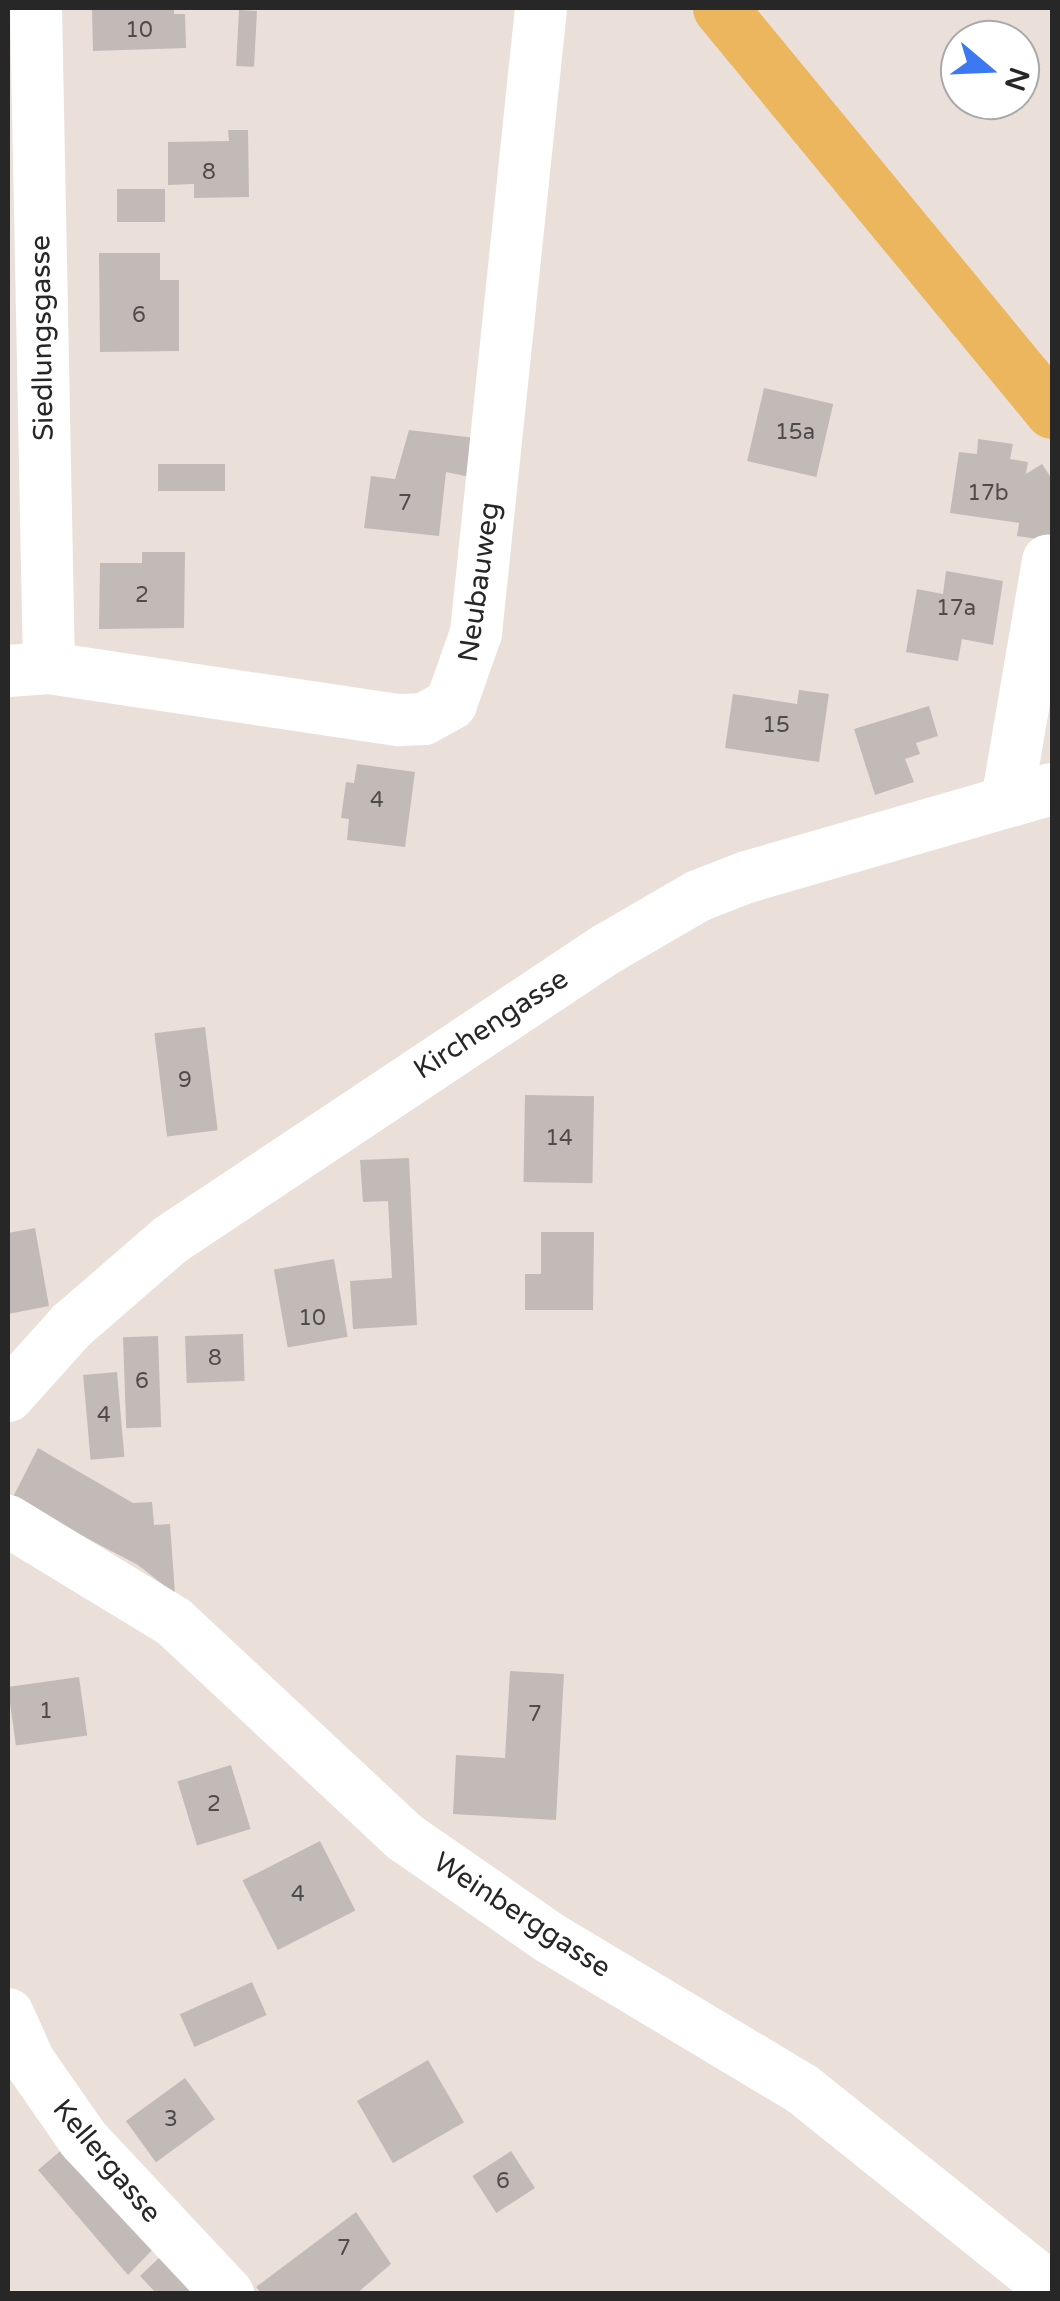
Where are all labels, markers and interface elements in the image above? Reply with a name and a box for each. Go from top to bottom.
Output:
house number: 10 [125,18,153,44]
north arrow [940,20,1040,120]
text: N [997,63,1036,95]
house number: 8 [202,160,216,186]
street label: Siedlungsgasse [23,235,61,441]
house number: 6 [132,303,146,329]
house number: 15a [775,420,815,446]
house number: 17b [967,481,1009,507]
house number: 7 [398,491,412,517]
street label: Neubauweg [451,500,507,664]
house number: 2 [135,583,149,609]
house number: 17a [936,596,976,622]
house number: 15 [762,713,790,739]
house number: 4 [370,788,384,814]
street label: Kirchengasse [408,962,574,1086]
house number: 9 [178,1068,192,1094]
house number: 14 [545,1126,573,1152]
house number: 10 [298,1306,326,1332]
house number: 8 [208,1346,222,1372]
house number: 6 [135,1369,149,1395]
house number: 4 [97,1403,111,1429]
house number: 1 [39,1699,53,1725]
house number: 7 [528,1702,542,1728]
house number: 2 [207,1792,221,1818]
street label: Weinberggasse [427,1845,617,1985]
house number: 4 [291,1882,305,1908]
street label: Kellergasse [46,2092,168,2230]
house number: 3 [164,2107,178,2133]
house number: 6 [496,2169,510,2195]
house number: 7 [337,2236,351,2262]

